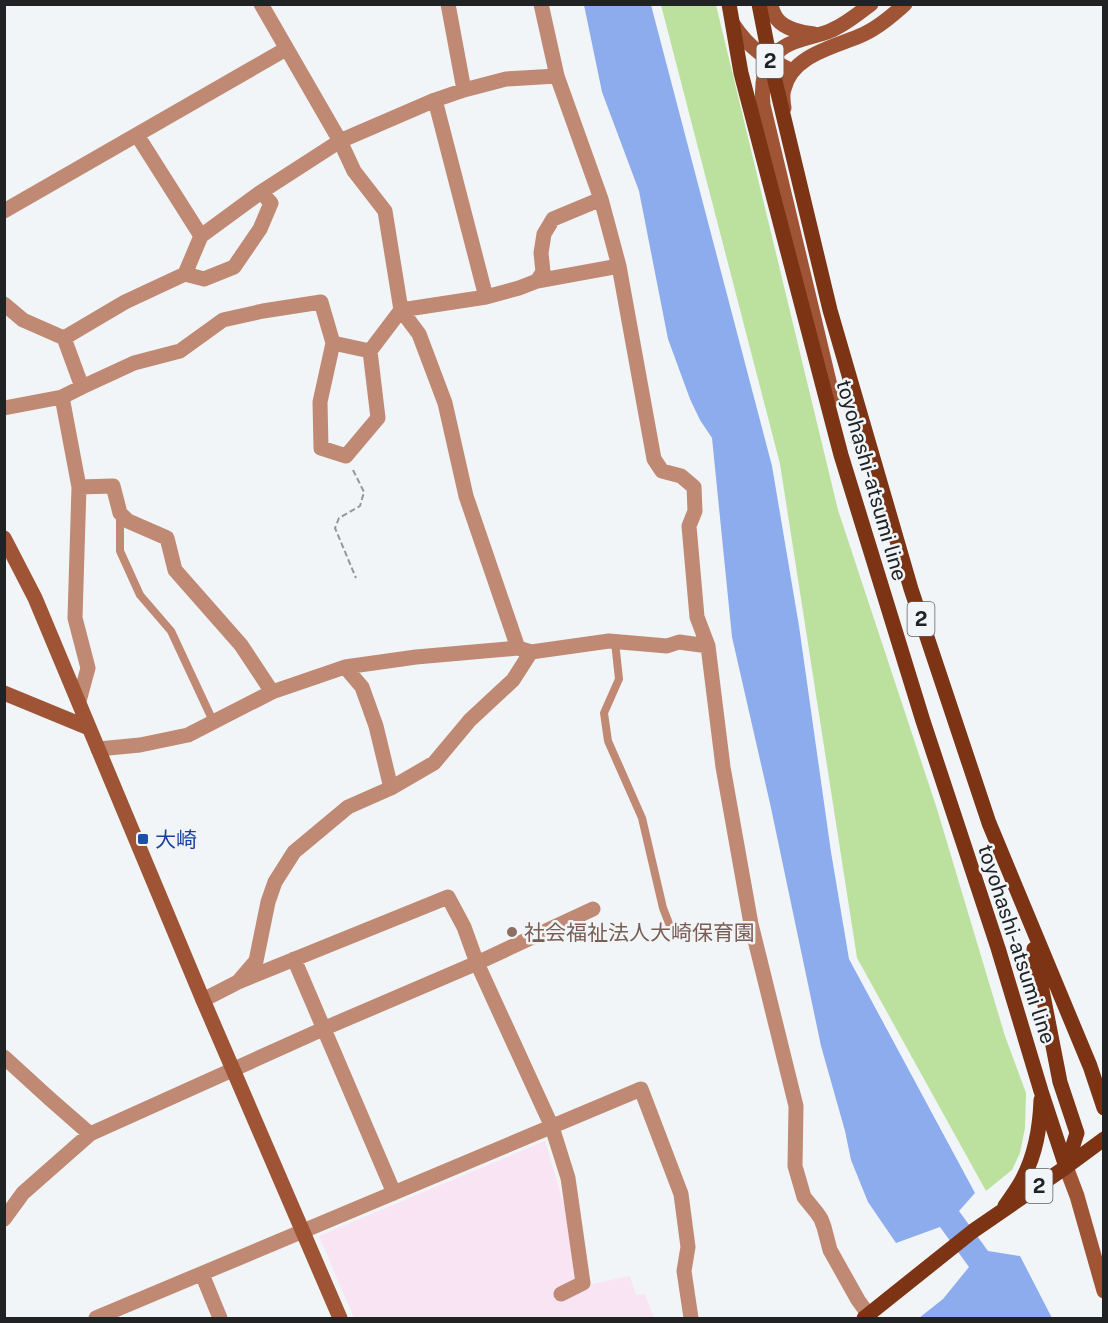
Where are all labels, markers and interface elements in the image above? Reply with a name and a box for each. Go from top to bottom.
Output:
road number: 2 [756,44,784,78]
street label: toyohashi-atsumi line [831,376,913,584]
road number: 2 [908,602,934,636]
place label: 大崎 [155,827,197,852]
marker: 大崎 [136,832,150,846]
street label: toyohashi-atsumi line [973,841,1061,1047]
place label: 社会福祉法人大崎保育園 [524,920,755,945]
marker: 社会福祉法人大崎保育園 [505,925,519,939]
road number: 2 [1026,1169,1052,1203]

